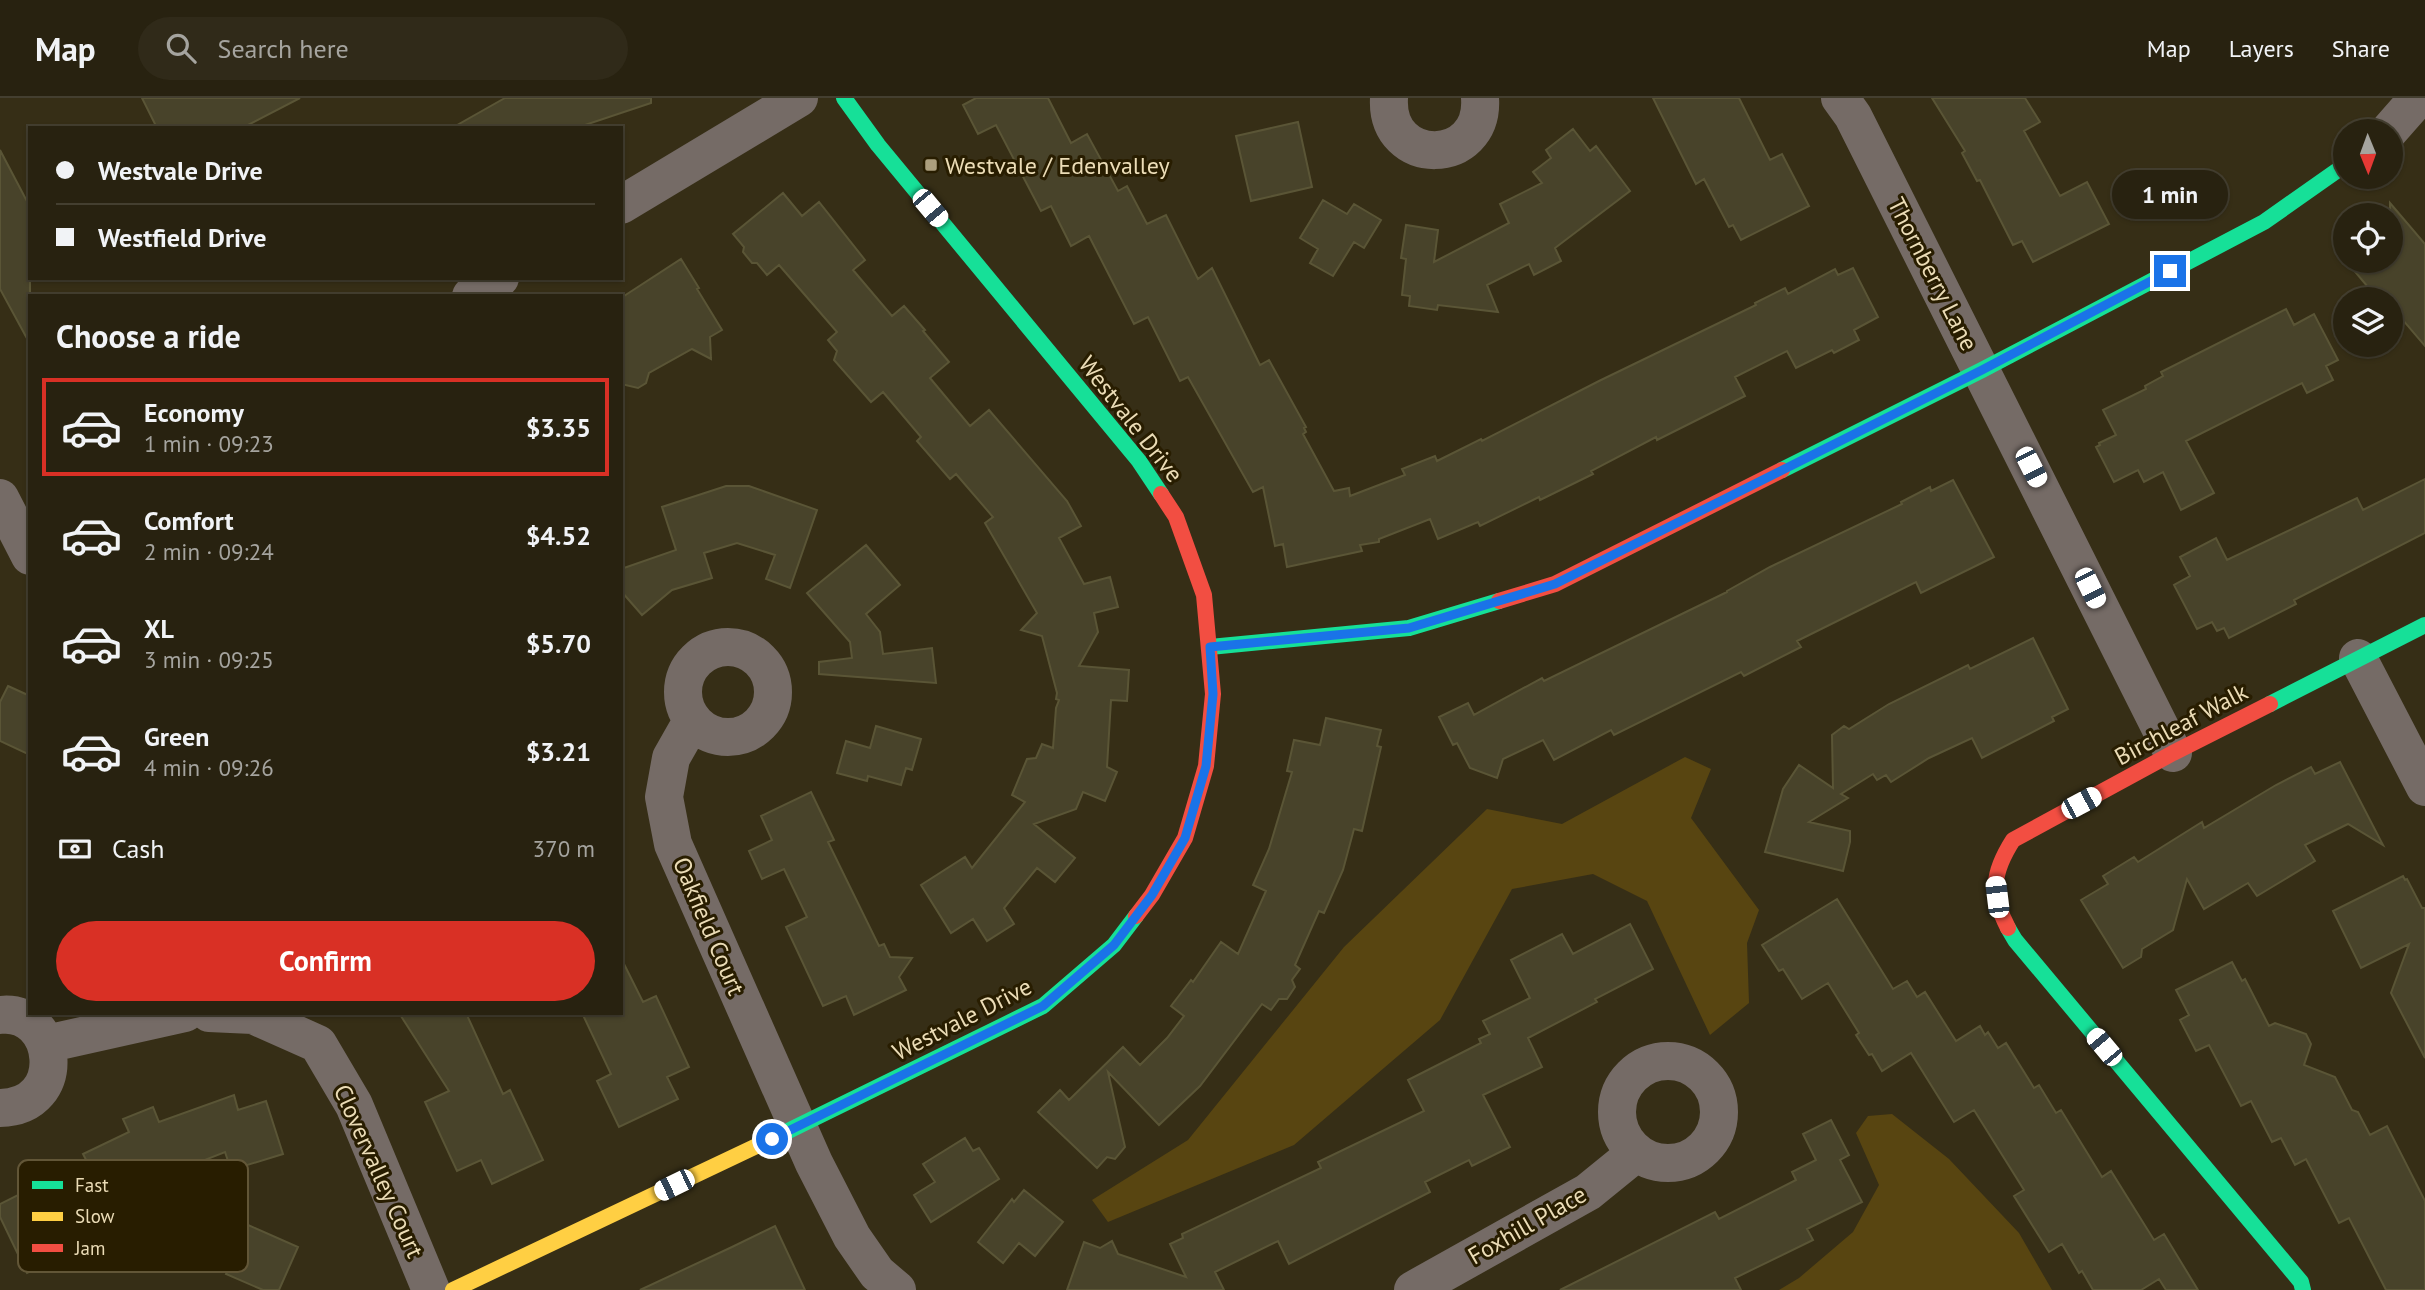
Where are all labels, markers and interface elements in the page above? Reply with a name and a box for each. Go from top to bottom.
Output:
search box [138,17,628,80]
text: Map [35,27,96,70]
icon: search [162,29,200,67]
text: Search here [218,32,349,65]
text: Map [2147,33,2191,64]
text: Layers [2229,33,2294,64]
text: Share [2332,33,2390,64]
north arrow [2333,119,2403,189]
map controls [2333,119,2403,357]
place label: Westvale / Edenvalley [945,150,1170,181]
text: Westvale Drive [98,154,263,187]
marker: Westvale / Edenvalley [923,157,939,173]
callout: 1 min [2112,170,2228,218]
text: 1 min [2142,180,2198,209]
car [909,185,952,231]
street label: Thornberry Lane [1881,192,1985,356]
button: locate [2333,203,2403,273]
text: Westfield Drive [98,221,266,254]
route end [2154,255,2186,287]
button: layers [2333,287,2403,357]
text: Choose a ride [56,315,241,357]
street label: Westvale Drive [1072,350,1190,488]
icon: car [60,396,123,459]
text: Economy [144,396,244,429]
text: $3.35 [526,411,591,444]
text: 1 min · 09:23 [144,429,274,458]
car [2013,444,2050,490]
icon: car [60,504,123,567]
text: Comfort [144,504,234,537]
text: $4.52 [526,519,591,552]
text: 2 min · 09:24 [144,537,274,566]
car [2072,565,2109,611]
icon: car [60,612,123,675]
text: XL [144,612,174,645]
text: $5.70 [526,627,591,660]
text: 3 min · 09:25 [144,645,274,674]
street label: Birchleaf Walk [2109,676,2253,772]
icon: car [60,720,123,783]
text: Green [144,720,209,753]
text: $3.21 [526,735,591,768]
text: 4 min · 09:26 [144,753,274,782]
car [2058,784,2105,822]
icon: cash [56,830,94,868]
text: Cash [112,832,164,865]
text: 370 m [533,834,595,863]
street label: Oakfield Court [666,852,752,1000]
car [1985,875,2010,919]
button: Confirm [56,921,595,1001]
street label: Westvale Drive [887,971,1037,1067]
car [2083,1024,2126,1070]
street label: Clovervalley Court [327,1080,431,1262]
route start [756,1123,788,1155]
legend [18,1160,248,1272]
car [651,1166,698,1204]
text: Fast [75,1173,109,1197]
street label: Foxhill Place [1462,1179,1592,1271]
text: Slow [75,1204,115,1228]
text: Jam [74,1236,105,1260]

